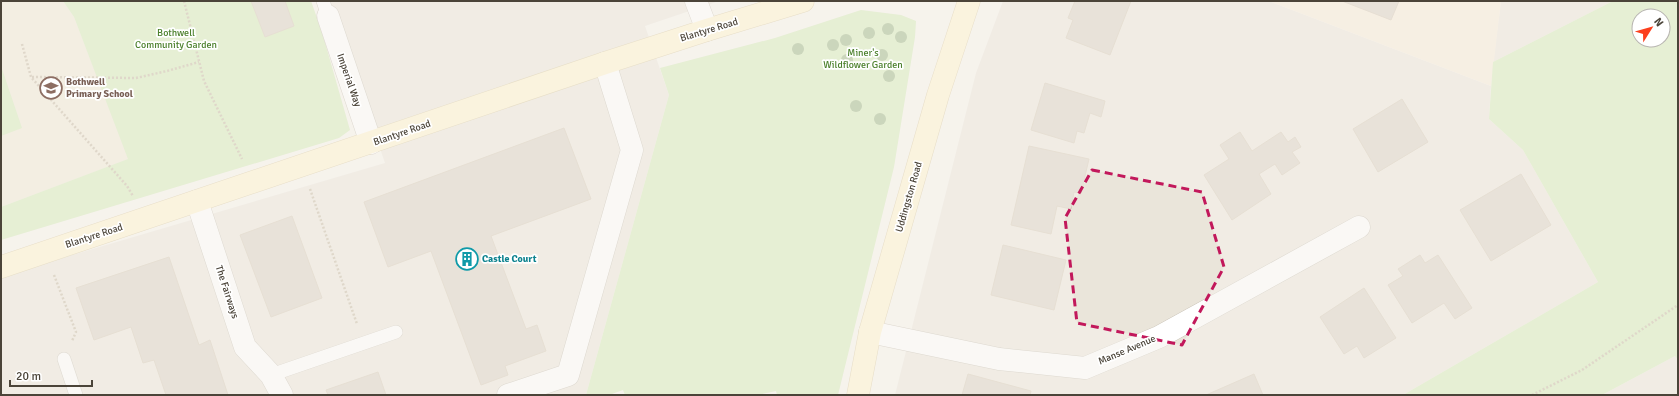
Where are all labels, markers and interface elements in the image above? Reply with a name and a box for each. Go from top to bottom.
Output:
north arrow [1631,8,1671,48]
text: N [1651,15,1666,29]
street label: Blantyre Road [679,16,739,44]
park label: Bothwell Community Garden [135,27,217,51]
park label: Miner's Wildflower Garden [823,47,903,71]
street label: Imperial Way [334,52,364,109]
school or university icon: Bothwell Primary School [38,75,64,101]
place label: Bothwell Primary School [66,76,133,100]
street label: Blantyre Road [372,118,432,148]
street label: Uddingston Road [893,160,925,234]
street label: Blantyre Road [64,221,124,251]
building icon: Castle Court [454,246,480,272]
place label: Castle Court [482,253,537,265]
street label: The Fairways [213,264,241,321]
street label: Manse Avenue [1096,332,1158,368]
scale bar [10,362,92,388]
text: 20 m [16,369,41,384]

